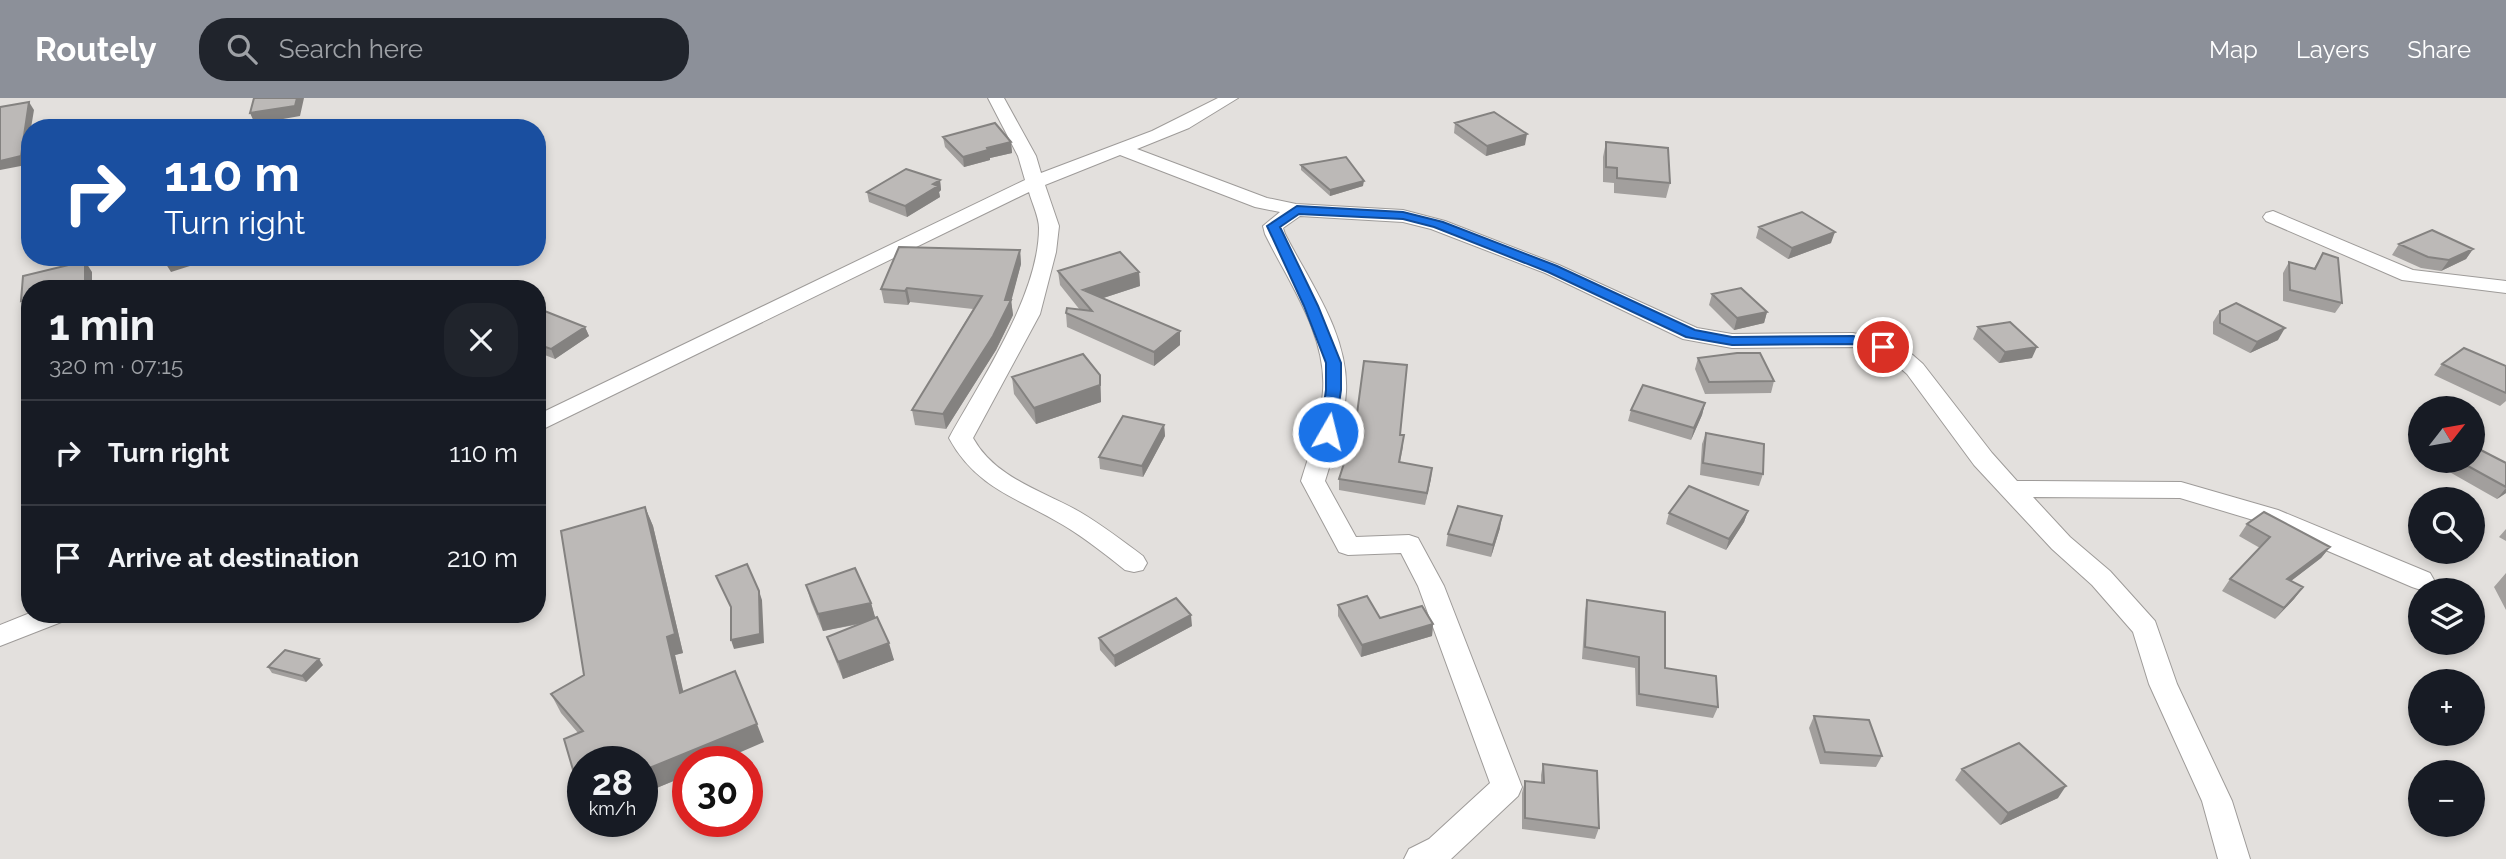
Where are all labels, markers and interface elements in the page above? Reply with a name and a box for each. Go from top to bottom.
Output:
search box [199,18,689,81]
text: Routely [35,30,157,69]
icon: search [223,30,261,68]
text: Search here [279,34,423,64]
text: Map [2209,35,2258,64]
text: Layers [2296,35,2369,64]
text: Share [2407,35,2471,64]
text: 110 m [164,145,300,202]
icon: right [49,147,140,238]
text: Turn right [164,204,305,241]
text: 1 min [49,301,155,350]
button: close [444,303,518,377]
pin [1853,317,1913,377]
icon: arrive [1864,328,1902,366]
text: 320 m · 07:15 [49,352,183,379]
position arrow [1291,395,1365,469]
north arrow [2408,396,2485,472]
map controls [2408,396,2485,837]
icon: right [49,434,87,472]
text: Turn right [108,438,229,468]
text: 110 m [449,438,518,468]
button: search [2408,487,2485,564]
icon: arrive [49,539,87,577]
text: Arrive at destination [108,543,359,573]
text: 210 m [447,543,518,573]
button: layers [2408,578,2485,655]
button: + [2408,669,2485,746]
speed limit sign: 30 [672,746,763,837]
button: − [2408,760,2485,837]
text: 28 [592,762,633,803]
text: km/h [589,798,636,819]

